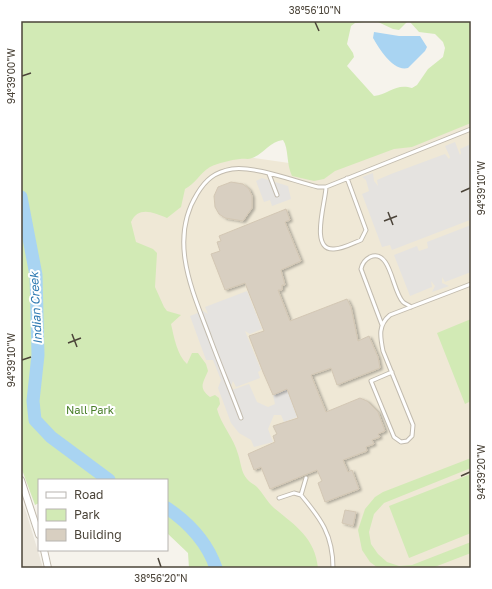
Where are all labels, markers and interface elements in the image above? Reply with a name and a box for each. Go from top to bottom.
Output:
text: 38°56'10"N [289,4,341,16]
text: 94°39'00"W [5,48,17,104]
text: 94°39'10"W [475,160,487,215]
water label: Indian Creek [26,270,45,345]
text: 94°39'10"W [5,332,17,387]
park label: Nall Park [66,403,114,416]
text: 94°39'20"W [475,444,487,500]
legend [38,479,168,551]
text: Road [74,487,103,502]
text: Park [74,507,100,522]
text: Building [74,527,122,542]
text: 38°56'20"N [134,572,188,584]

